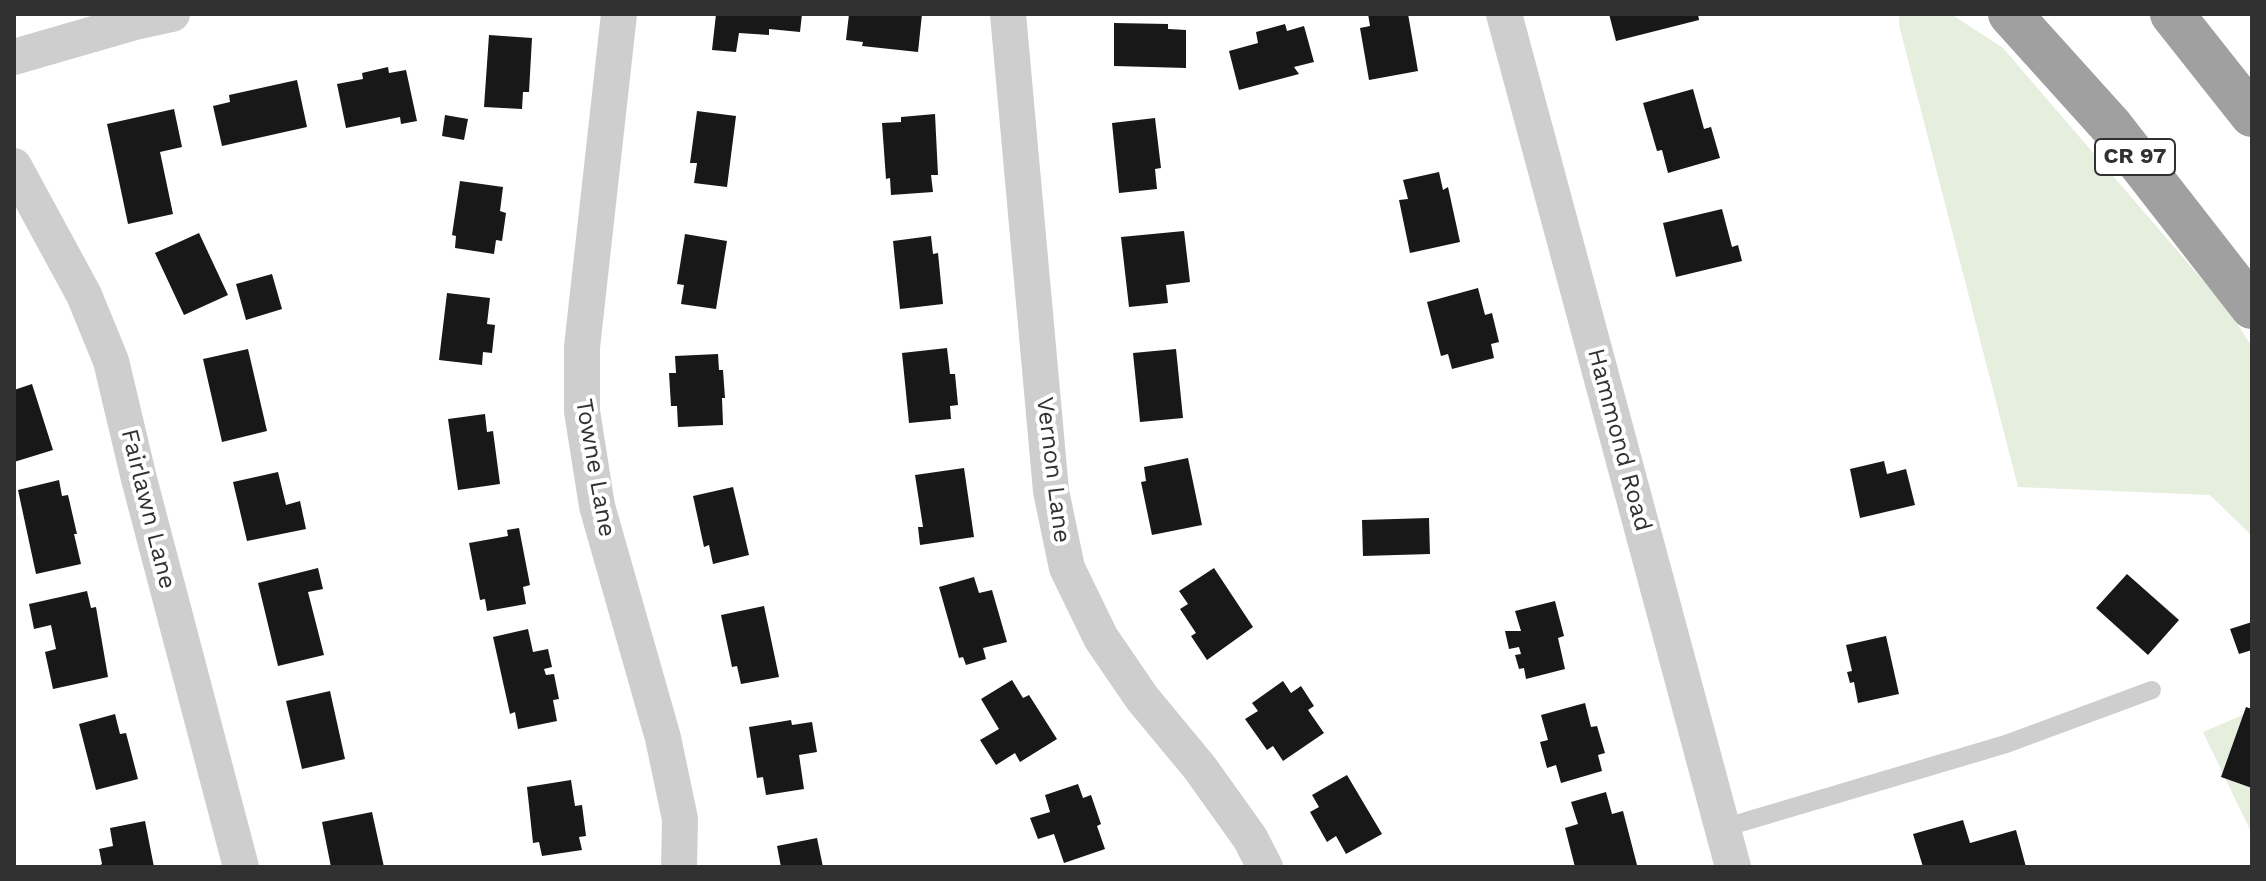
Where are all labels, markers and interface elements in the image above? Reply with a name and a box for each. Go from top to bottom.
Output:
road number: CR 97 [2095,139,2175,175]
street label: Hammond Road [1581,346,1657,534]
street label: Vernon Lane [1030,395,1076,545]
street label: Towne Lane [569,397,621,539]
street label: Fairlawn Lane [114,426,182,592]

